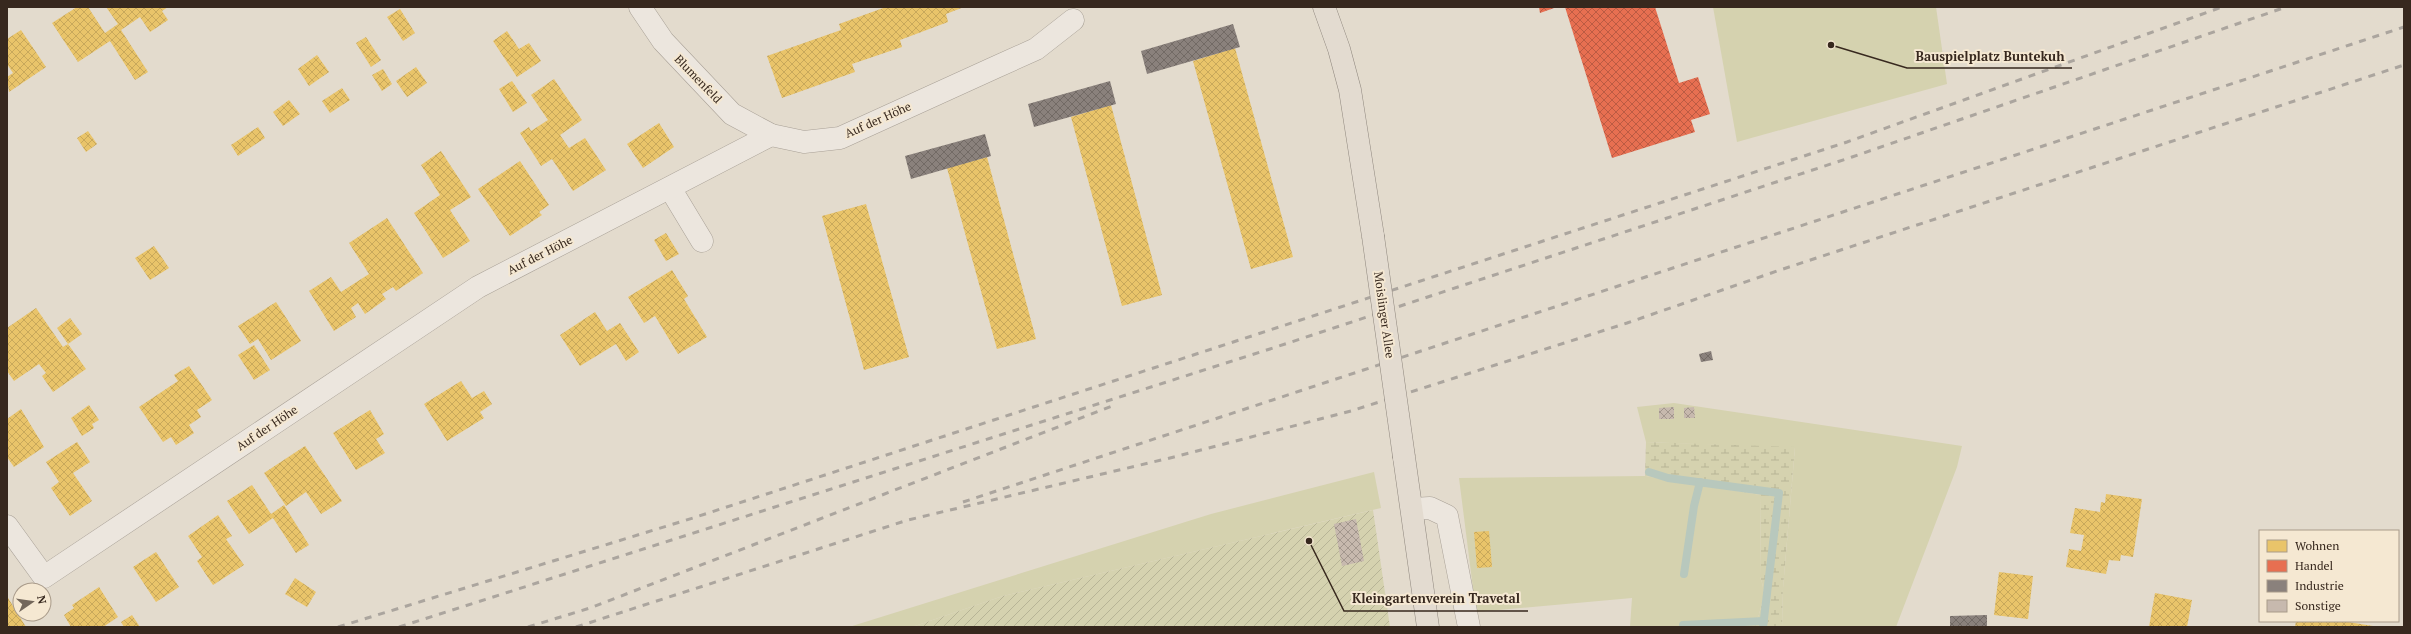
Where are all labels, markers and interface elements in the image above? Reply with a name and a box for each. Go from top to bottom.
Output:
callout: Bauspielplatz Buntekuh [1907,43,2072,68]
text: Bauspielplatz Buntekuh [1915,47,2065,65]
street label: Blumenfeld [672,51,725,106]
street label: Auf der Höhe [842,98,913,141]
street label: Auf der Höhe [505,232,575,277]
street label: Moislinger Allee [1371,271,1398,359]
street label: Auf der Höhe [233,402,300,454]
legend [2259,530,2399,622]
text: Wohnen [2295,538,2339,553]
text: Handel [2295,558,2334,573]
text: Industrie [2295,578,2344,593]
north arrow [12,582,52,622]
callout: Kleingartenverein Travetal [1344,586,1528,611]
text: Kleingartenverein Travetal [1352,589,1520,607]
text: N [34,594,50,606]
text: Sonstige [2295,598,2341,613]

